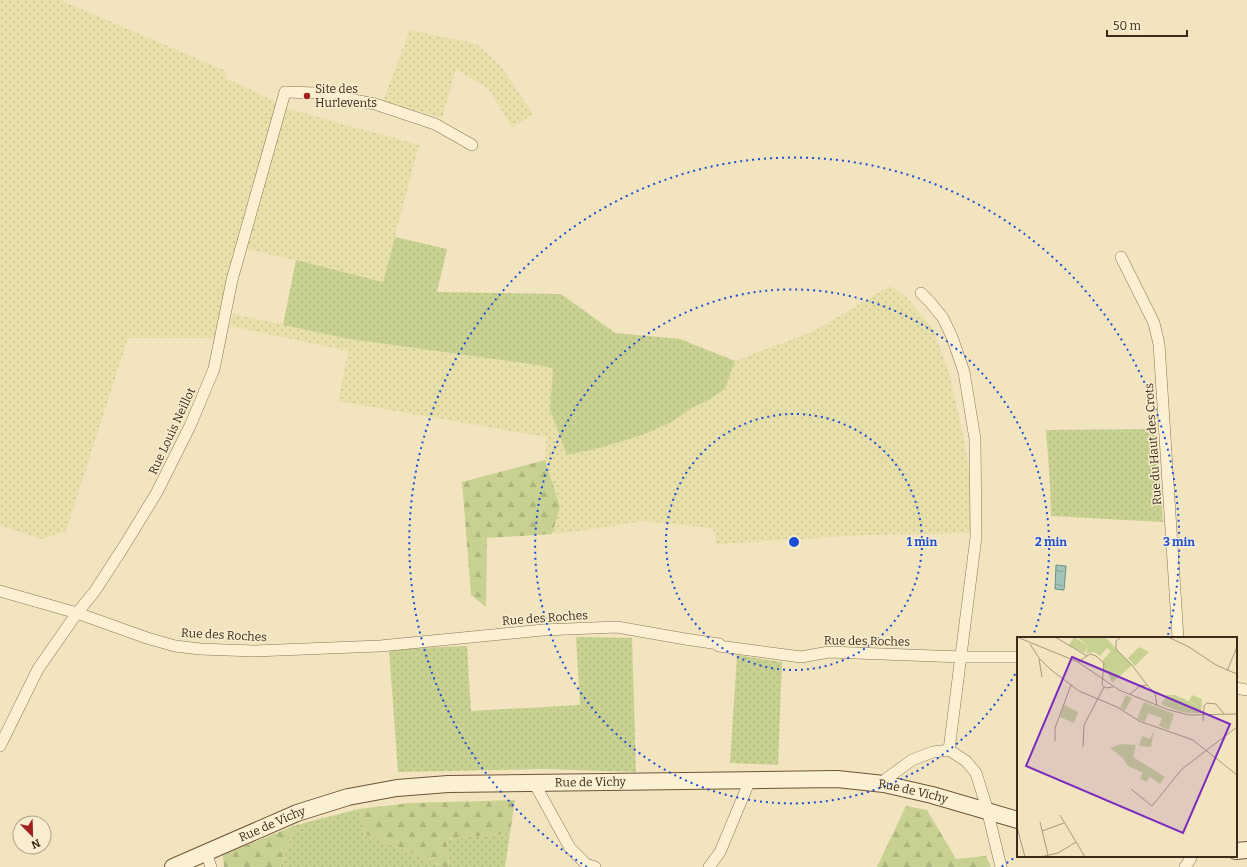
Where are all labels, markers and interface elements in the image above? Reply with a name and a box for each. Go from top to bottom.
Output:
scale bar [1107,12,1187,38]
text: 50 m [1113,19,1142,33]
place label: Site des Hurlevents [315,82,377,110]
marker: Site des Hurlevents [302,91,312,101]
street label: Rue du Haut des Crots [1142,382,1164,505]
street label: Rue Louis Neillot [146,385,199,477]
centre of rings [787,535,801,549]
text: 1 min [907,535,937,549]
text: 2 min [1035,535,1067,549]
text: 3 min [1163,535,1195,549]
street label: Rue des Roches [502,608,589,628]
street label: Rue des Roches [181,626,268,644]
street label: Rue des Roches [824,633,910,649]
inset map [1017,637,1237,857]
street label: Rue de Vichy [555,775,627,790]
street label: Rue de Vichy [878,776,950,806]
street label: Rue de Vichy [237,804,308,844]
north arrow [12,815,52,855]
text: N [29,836,42,852]

